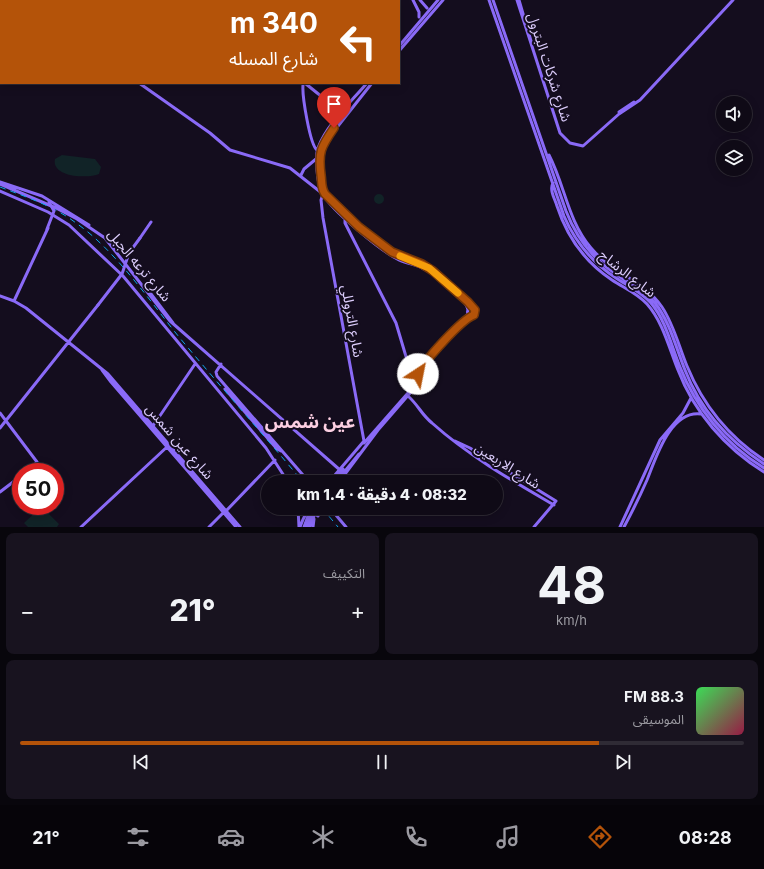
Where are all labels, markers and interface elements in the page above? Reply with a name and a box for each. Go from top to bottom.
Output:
text: 340 m [230,6,318,40]
street label: شارع شركات البترول [522,10,576,124]
icon: left [332,16,384,68]
text: شارع المسله [229,48,318,69]
pin [317,87,351,128]
icon: arrive [323,93,345,115]
map controls [716,96,752,176]
button: sound [716,96,752,132]
button: layers [716,140,752,176]
street label: شارع ترعه الجبل [102,225,175,307]
street label: شارع الرشاح [594,246,660,303]
street label: شارع التروللي [335,283,368,359]
position arrow [397,353,439,395]
street label: شارع عين شمس [140,400,217,484]
district label: عين شمس [265,411,355,432]
street label: شارع الاربعين [471,438,544,494]
speed limit sign: 50 [12,463,64,515]
text: 08:32 · 4 دقيقة · 1.4 km [297,485,467,504]
text: 48 [537,554,606,617]
text: التكييف [323,565,365,581]
text: 21° [169,592,216,628]
text: − [20,598,35,624]
text: + [350,598,365,624]
text: km/h [556,612,587,628]
text: 88.3 FM [624,687,684,706]
text: الموسيقى [633,711,684,727]
icon: previous [130,751,152,773]
icon: pause [371,751,393,773]
icon: next [612,751,634,773]
icon: filters [124,823,152,851]
icon: car [217,823,245,851]
icon: climate [309,823,337,851]
icon: phone [402,823,430,851]
icon: music [494,823,522,851]
icon: directions [586,823,614,851]
text: 21° [32,827,60,848]
text: 08:28 [679,827,732,848]

